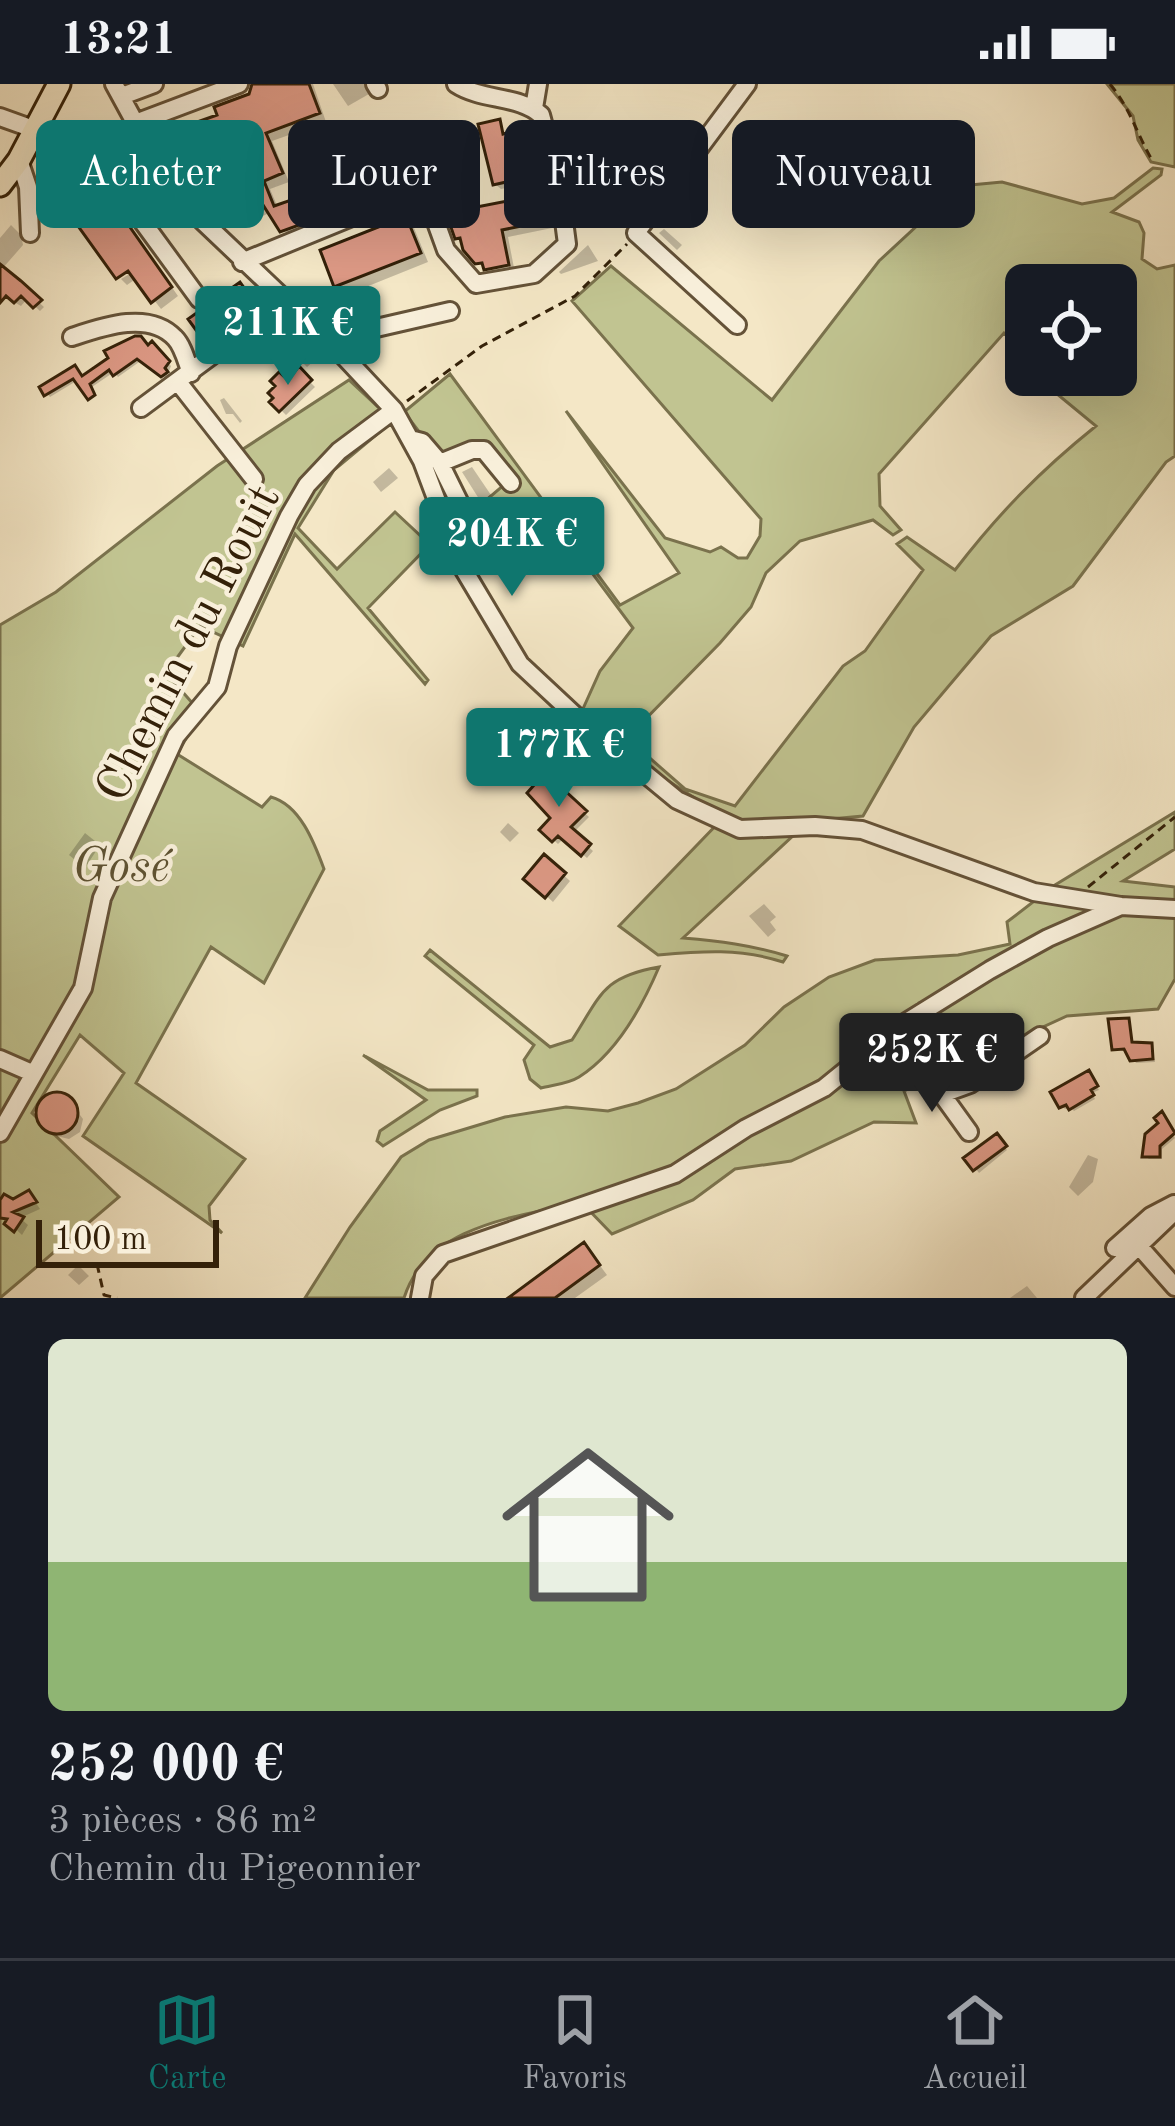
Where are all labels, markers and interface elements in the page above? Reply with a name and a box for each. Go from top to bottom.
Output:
text: 13:21 [60,19,177,64]
chip: Acheter [36,120,264,228]
chip: Louer [288,120,480,228]
chip: Filtres [504,120,708,228]
chip: Nouveau [732,120,975,228]
map controls [1005,264,1137,396]
button: locate [1005,264,1137,396]
pin: 211K € [190,286,386,388]
text: 211K € [222,305,354,344]
street label: Chemin du Rouit [89,478,290,810]
pin: 204K € [414,497,610,599]
text: 204K € [446,516,578,555]
pin: 177K € [461,708,657,810]
text: 177K € [493,727,625,766]
park label: Gosé [72,844,174,892]
pin: 252K € [834,1013,1030,1115]
text: 252K € [866,1032,998,1071]
scale bar [36,1214,219,1267]
text: 100 m [54,1224,147,1257]
icon: home [480,1417,696,1633]
text: 252 000 € [48,1741,284,1792]
text: 3 pièces · 86 m² [48,1802,317,1841]
text: Chemin du Pigeonnier [48,1850,421,1889]
tab: Carte [148,1987,227,2100]
tab: Favoris [522,1987,627,2100]
tab: Accueil [923,1987,1027,2100]

